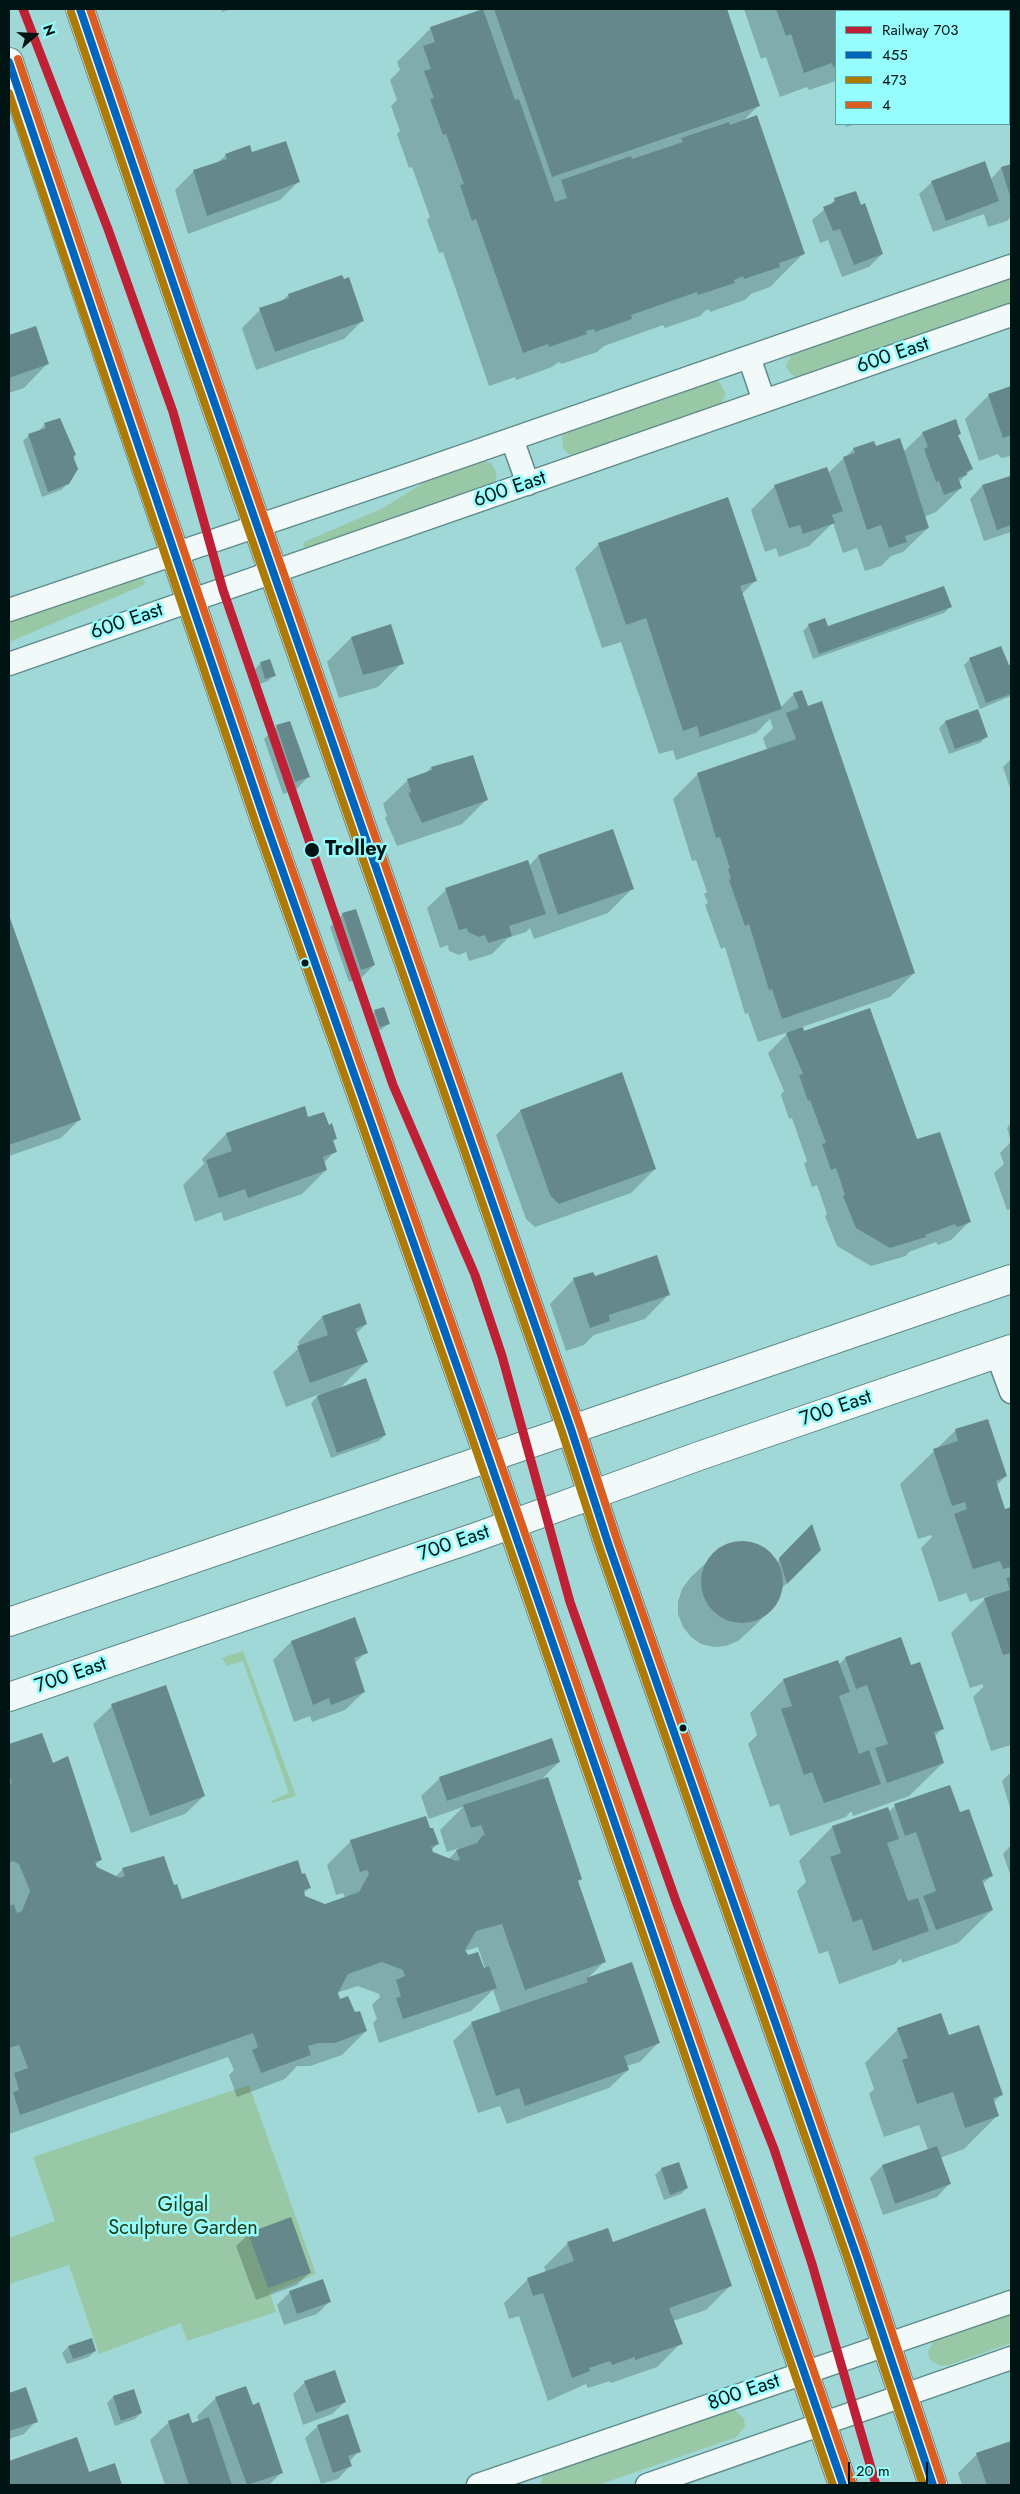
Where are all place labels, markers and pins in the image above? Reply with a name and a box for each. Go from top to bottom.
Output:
place label: Trolley [325,838,387,862]
marker: Trolley [303,841,321,859]
unlabelled marker [300,958,310,968]
unlabelled marker [678,1723,688,1733]

